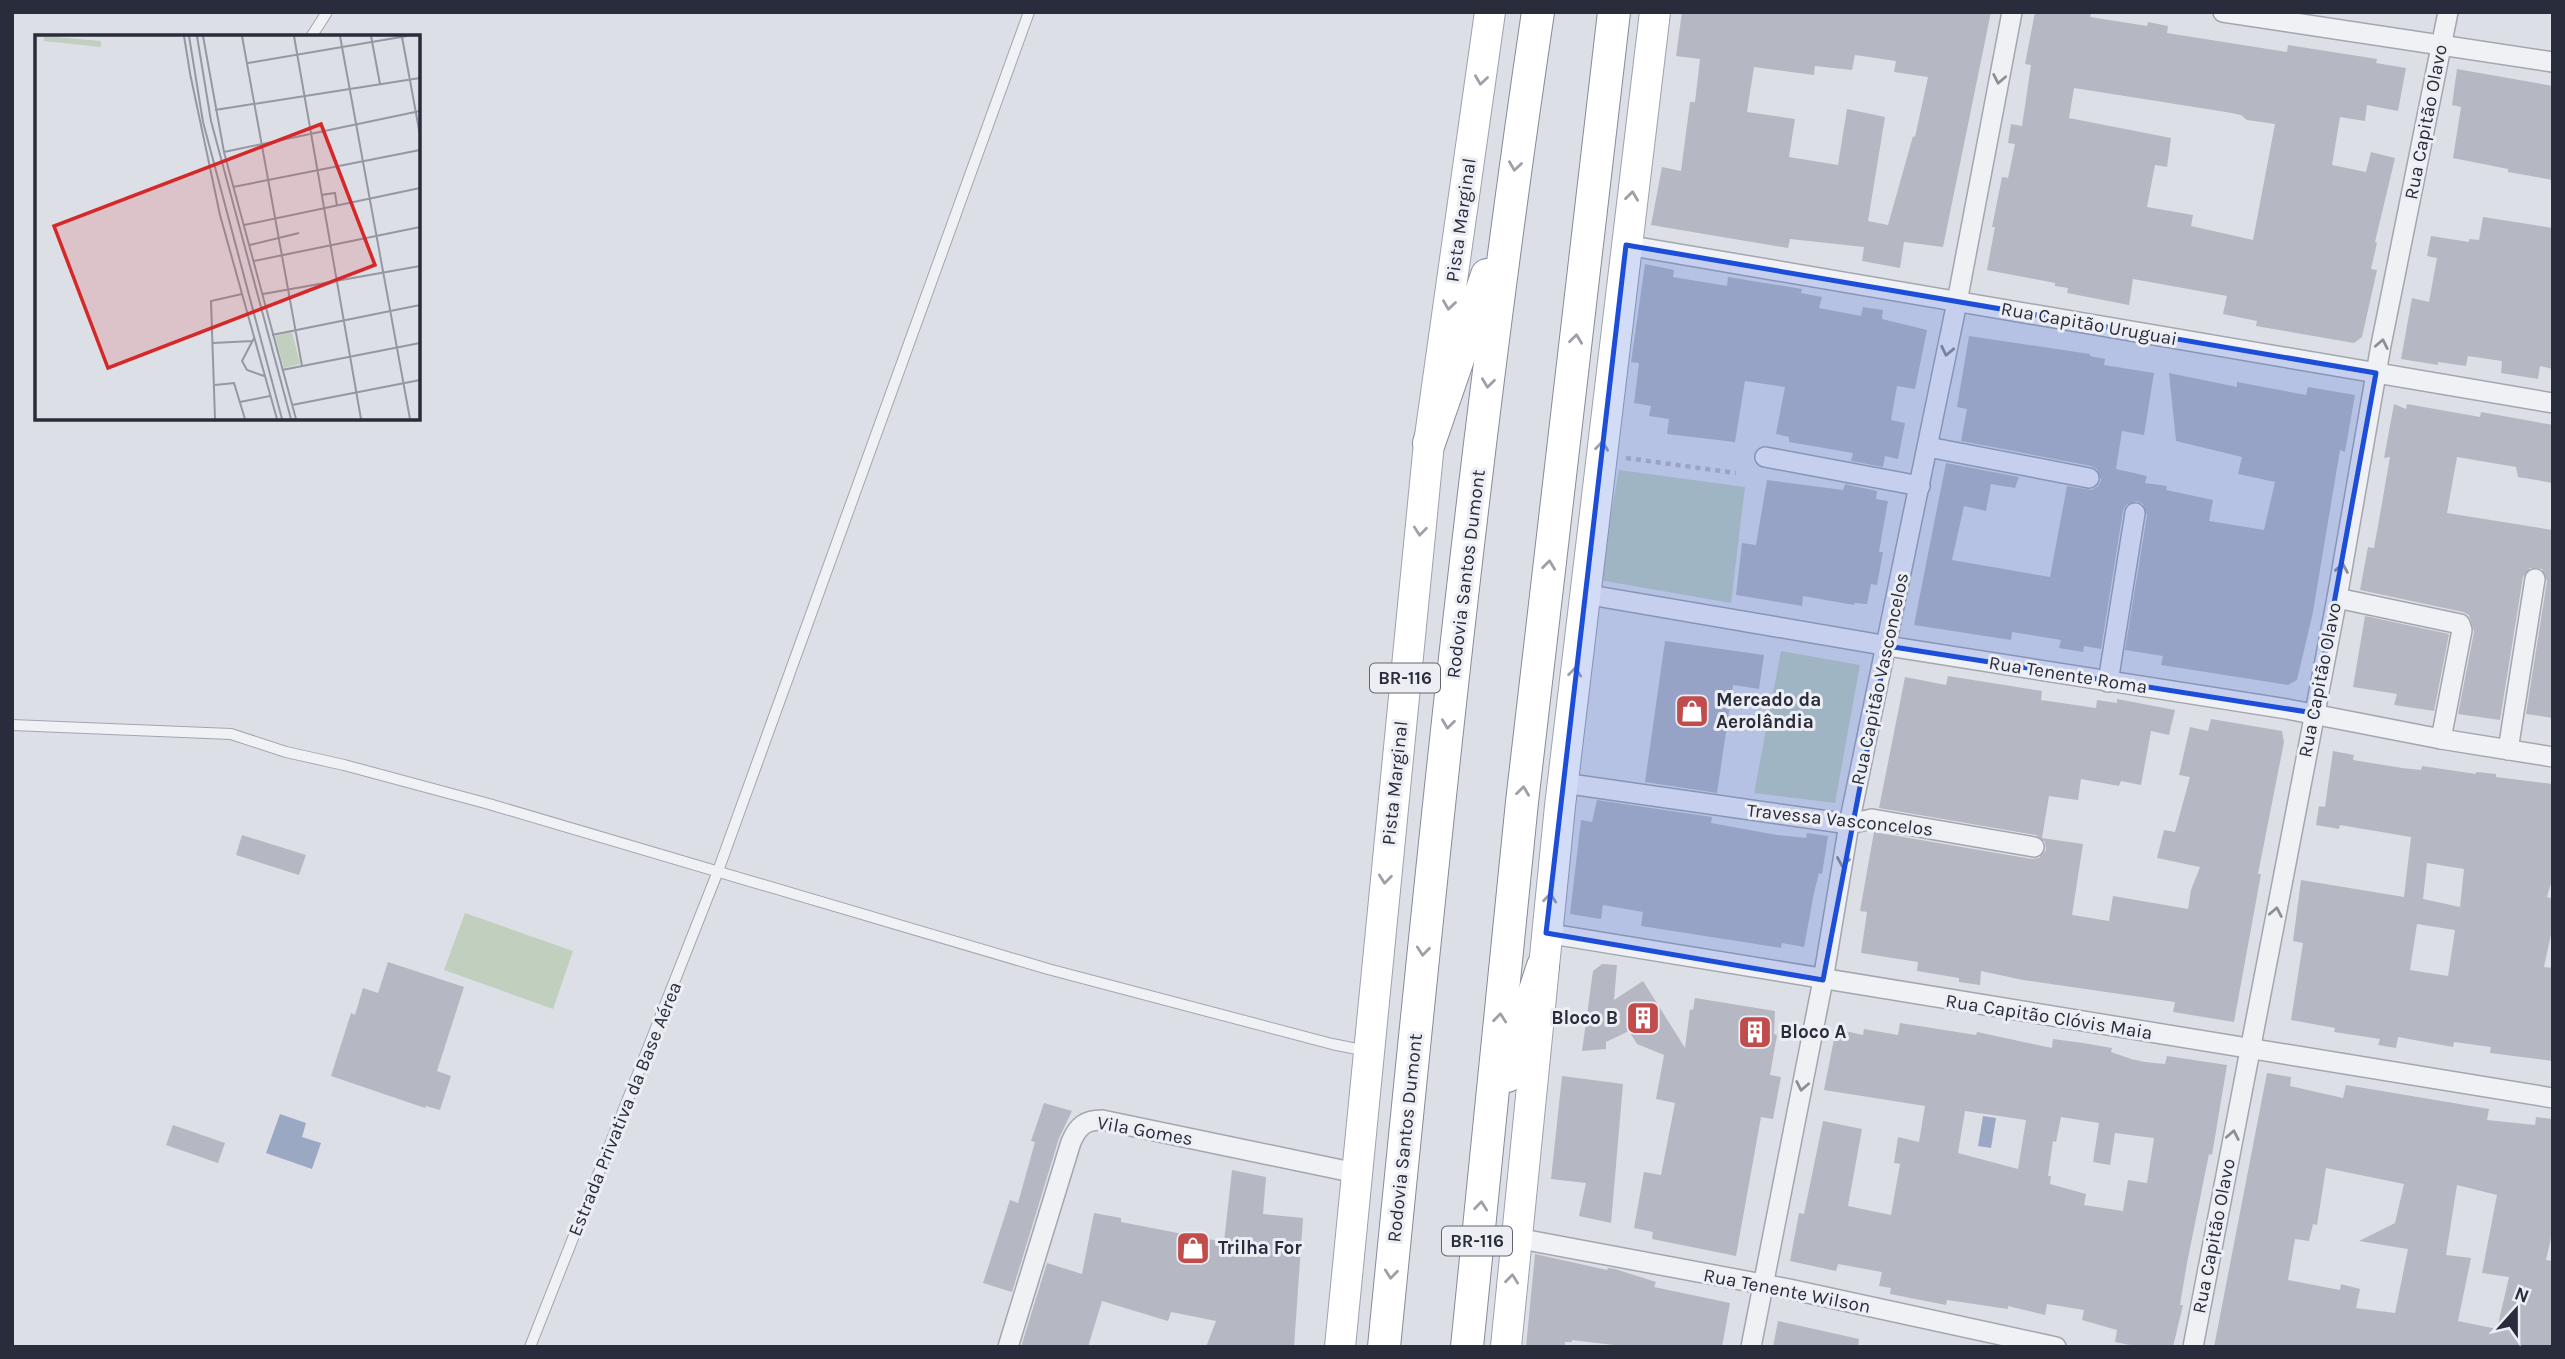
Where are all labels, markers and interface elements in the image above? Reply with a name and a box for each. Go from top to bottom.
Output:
inset map [35,35,420,420]
street label: Rua Capitão Olavo [2400,43,2452,201]
one-way arrow [1992,73,2007,85]
one-way arrow [1473,74,1488,86]
street label: Pista Marginal [1441,157,1481,283]
one-way arrow [1508,160,1523,172]
one-way arrow [1624,190,1639,202]
street label: Rua Capitão Uruguai [1999,298,2179,350]
one-way arrow [1441,299,1456,311]
one-way arrow [1568,334,1583,345]
one-way arrow [2373,338,2388,350]
one-way arrow [1941,345,1956,357]
one-way arrow [1481,377,1496,389]
one-way arrow [1594,440,1609,452]
street label: Rodovia Santos Dumont [1442,468,1490,680]
one-way arrow [1413,526,1428,537]
one-way arrow [1542,560,1557,571]
one-way arrow [2334,562,2349,574]
street label: Rua Capitão Vasconcelos [1847,571,1913,787]
street label: Rua Capitão Olavo [2294,601,2346,759]
street label: Rua Tenente Roma [1987,652,2149,698]
road number: BR-116 [1370,664,1440,692]
one-way arrow [1567,666,1582,677]
place label: Mercado da Aerolândia [1716,689,1821,733]
shop icon: Mercado da Aerolândia [1673,692,1711,730]
one-way arrow [1441,719,1456,730]
street label: Pista Marginal [1378,720,1412,846]
one-way arrow [1516,786,1531,797]
street label: Travessa Vasconcelos [1746,799,1934,841]
one-way arrow [1836,856,1851,868]
one-way arrow [1378,874,1393,885]
one-way arrow [1542,892,1557,904]
one-way arrow [2268,906,2283,918]
one-way arrow [1416,945,1431,956]
street label: Estrada Privativa da Base Aérea [564,979,686,1239]
street label: Rua Capitão Clóvis Maia [1944,990,2154,1044]
building icon: Bloco B [1624,999,1662,1037]
place label: Bloco B [1551,1007,1618,1029]
one-way arrow [1492,1012,1507,1023]
building icon: Bloco A [1736,1013,1774,1051]
place label: Bloco A [1780,1021,1846,1043]
street label: Rodovia Santos Dumont [1383,1032,1427,1244]
one-way arrow [1796,1080,1811,1092]
street label: Vila Gomes [1095,1112,1195,1150]
one-way arrow [2225,1129,2240,1141]
street label: Rua Capitão Olavo [2188,1157,2240,1315]
one-way arrow [1473,1200,1488,1211]
road number: BR-116 [1442,1226,1512,1256]
shop icon: Trilha For [1174,1229,1212,1267]
place label: Trilha For [1218,1237,1302,1259]
street label: Rua Tenente Wilson [1702,1264,1872,1318]
one-way arrow [1384,1269,1399,1280]
one-way arrow [1504,1273,1519,1284]
north arrow [2481,1275,2551,1345]
text: N [2511,1282,2532,1308]

